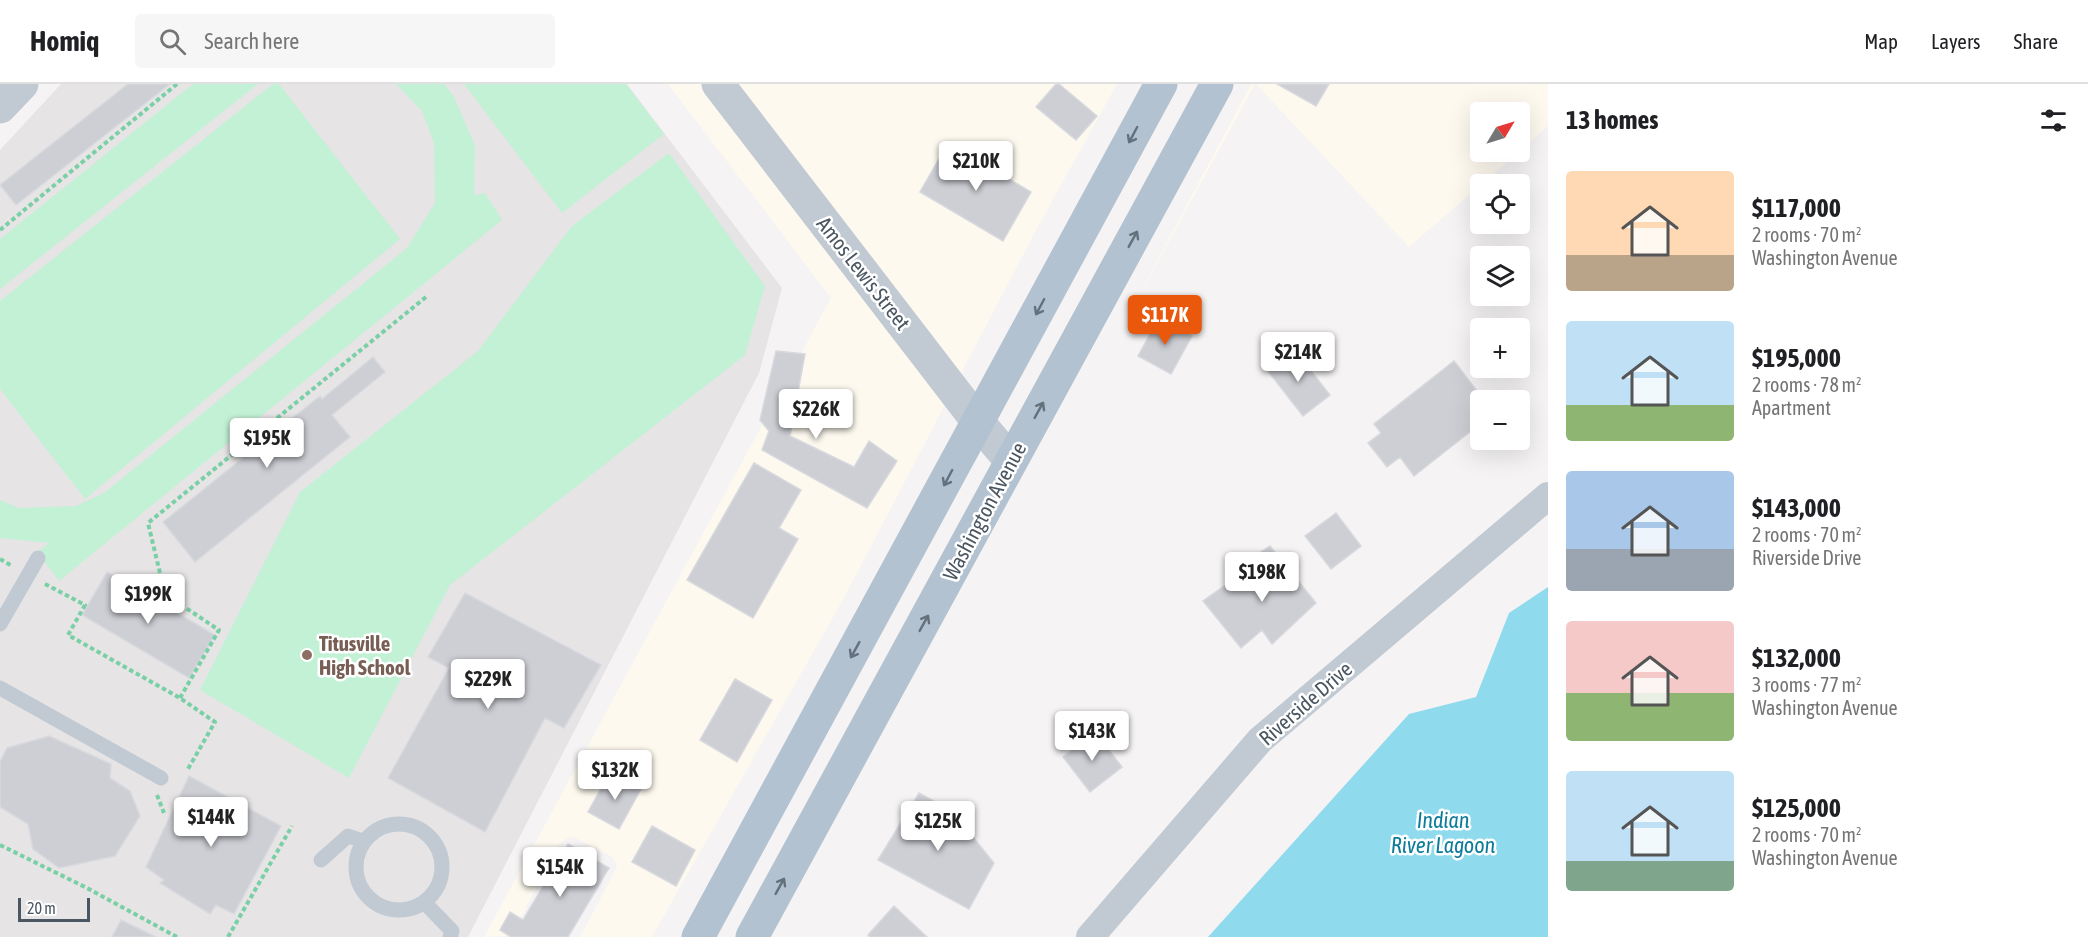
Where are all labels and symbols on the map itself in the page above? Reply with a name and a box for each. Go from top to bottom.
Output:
north arrow [1470,102,1530,162]
one-way arrow [1127,126,1138,144]
pin: $210K [934,141,1018,192]
street label: Amos Lewis Street [812,212,916,334]
one-way arrow [1128,230,1139,248]
pin: $117K [1123,295,1207,346]
one-way arrow [1034,298,1046,315]
pin: $214K [1256,332,1340,383]
pin: $226K [774,389,858,440]
one-way arrow [1033,402,1045,419]
pin: $195K [225,418,309,469]
street label: Washington Avenue [938,438,1030,584]
one-way arrow [942,469,953,487]
pin: $198K [1220,552,1304,603]
pin: $199K [106,574,190,625]
one-way arrow [919,614,930,632]
place label: Titusville High School [319,631,411,679]
one-way arrow [849,641,861,658]
marker: Titusville High School [300,648,314,662]
street label: Riverside Drive [1254,656,1356,750]
pin: $229K [446,659,530,710]
pin: $143K [1050,711,1134,762]
pin: $132K [573,750,657,801]
pin: $144K [169,797,253,848]
pin: $125K [896,801,980,852]
water label: Indian River Lagoon [1391,807,1496,858]
pin: $154K [518,847,602,898]
one-way arrow [774,878,786,895]
scale bar [18,895,90,922]

